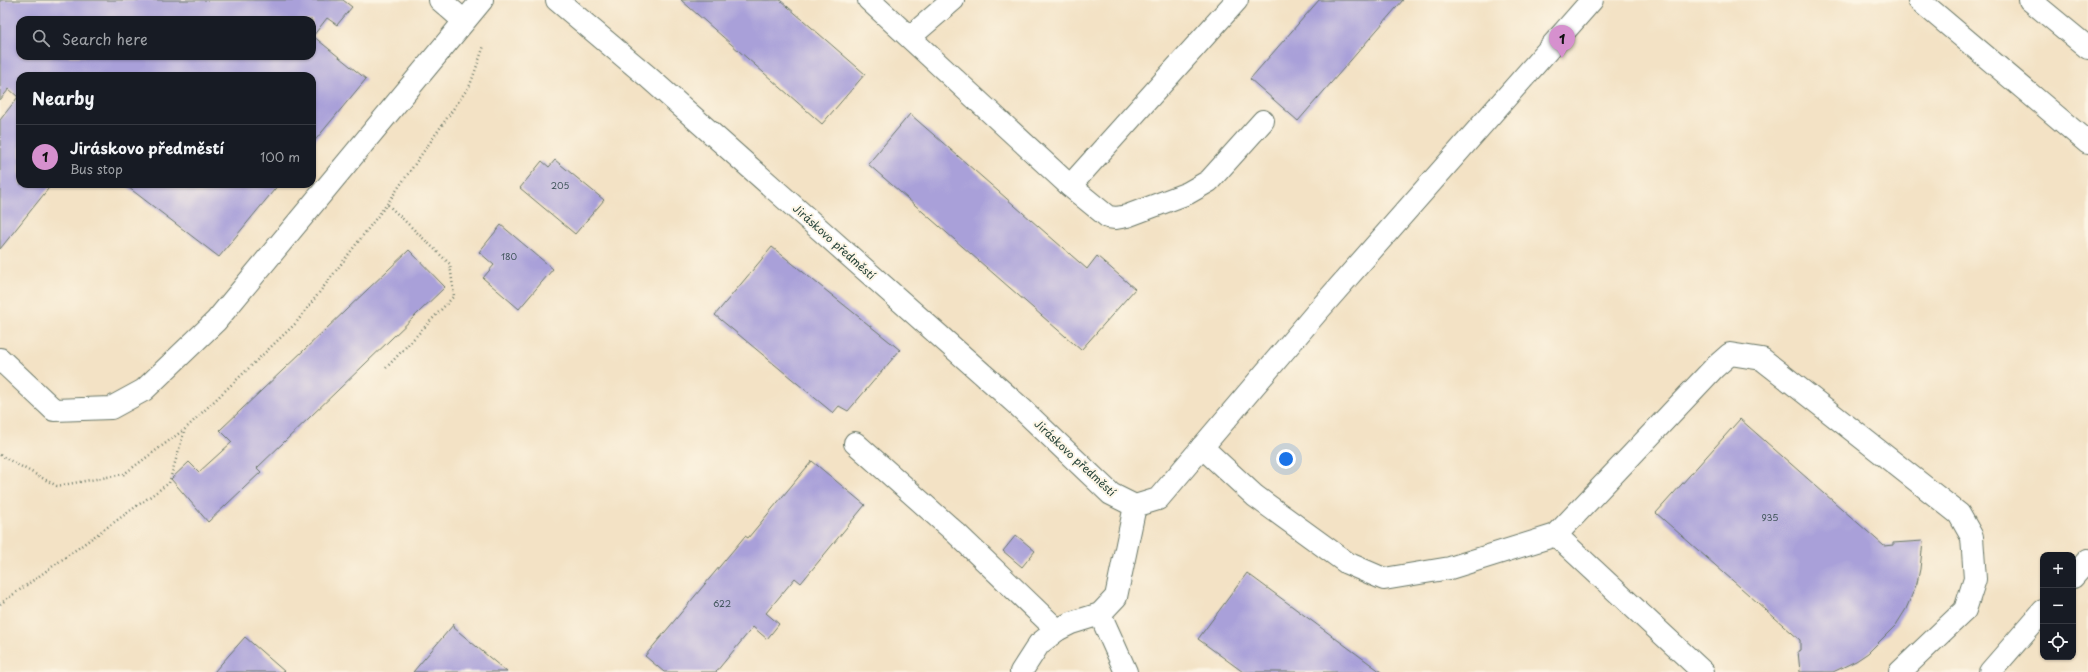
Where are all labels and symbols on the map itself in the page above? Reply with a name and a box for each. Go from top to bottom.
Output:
pin: 1 [1549,25,1575,58]
house number: 205 [551,178,569,192]
street label: Jiráskovo předměstí [789,200,880,284]
house number: 180 [501,249,518,263]
street label: Jiráskovo předměstí [1031,415,1120,500]
your location [1276,449,1296,469]
house number: 935 [1762,510,1778,524]
house number: 622 [713,596,731,610]

